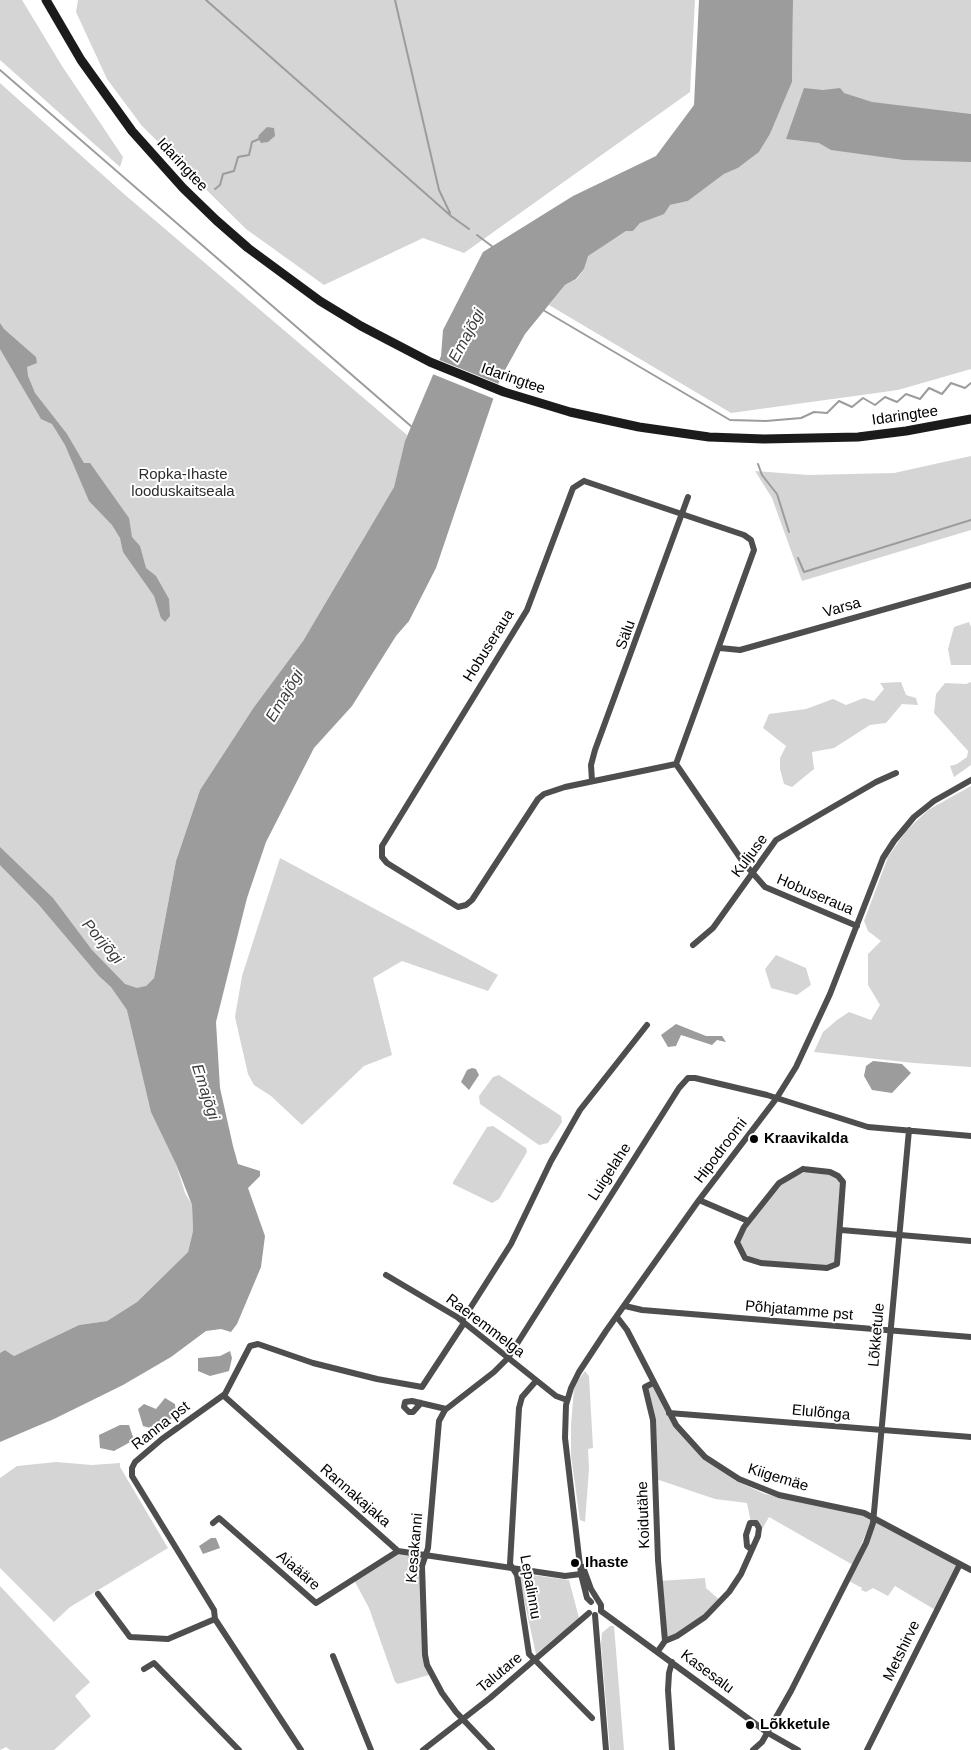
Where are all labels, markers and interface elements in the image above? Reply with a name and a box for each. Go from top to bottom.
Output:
street label: Idaringtee [153,134,211,196]
water label: Emajõgi [445,306,489,366]
street label: Idaringtee [479,360,547,398]
street label: Idaringtee [871,402,939,430]
park label: Ropka-Ihaste looduskaitseala [131,466,235,501]
street label: Varsa [821,594,863,622]
street label: Hobuseraua [460,607,518,685]
street label: Sälu [612,618,640,652]
water label: Emajõgi [262,666,308,726]
street label: Kuljuse [728,831,772,881]
street label: Hobuseraua [774,871,856,919]
water label: Porijõgi [77,916,127,968]
water label: Emajõgi [187,1062,223,1122]
street label: Hipodroomi [691,1115,751,1187]
place label: Kraavikalda [764,1130,848,1148]
marker: Kraavikalda [748,1133,760,1145]
street label: Luigelahe [585,1140,635,1204]
street label: Raeremmelga [442,1290,528,1362]
street label: Põhjatamme pst [744,1297,854,1325]
street label: Lõkketule [865,1302,889,1368]
street label: Ranna pst [129,1398,193,1454]
street label: Elulõnga [791,1401,851,1425]
street label: Rannakajaka [316,1460,394,1532]
street label: Kiigemäe [745,1460,811,1496]
street label: Koidutähe [634,1481,654,1549]
street label: Kesakanni [403,1512,427,1584]
street label: Aiaääre [273,1547,323,1595]
street label: Lepalinnu [515,1553,545,1621]
place label: Ihaste [585,1554,628,1572]
marker: Ihaste [569,1557,581,1569]
street label: Metshirve [880,1618,924,1684]
street label: Kasesalu [677,1646,737,1698]
street label: Talutare [474,1649,526,1697]
place label: Lõkketule [760,1716,830,1734]
marker: Lõkketule [744,1719,756,1731]

